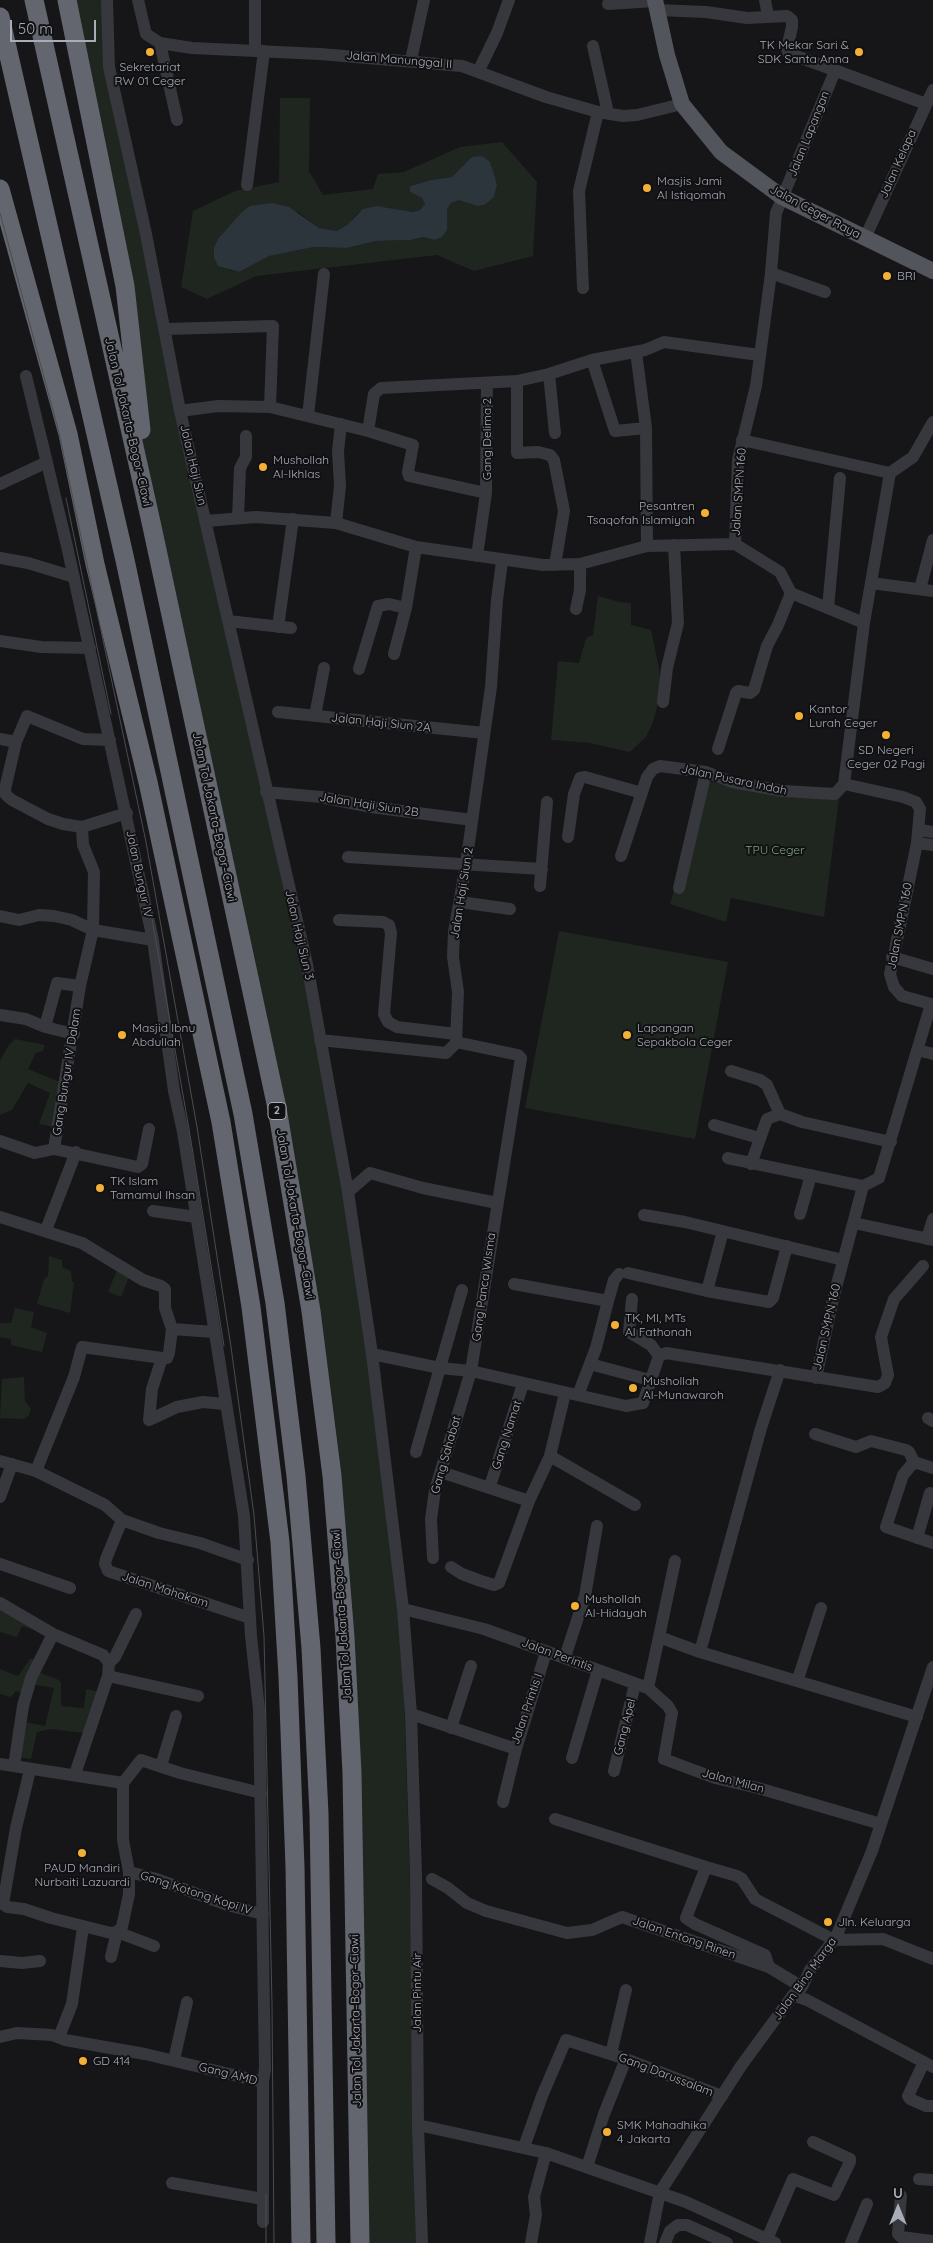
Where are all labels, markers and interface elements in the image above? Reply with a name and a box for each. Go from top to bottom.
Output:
scale bar [12,10,99,42]
text: 50 m [18,19,53,38]
place label: TK Mekar Sari & SDK Santa Anna [758,38,849,66]
marker: Sekretariat RW 01 Ceger [144,46,156,58]
marker: TK Mekar Sari & SDK Santa Anna [853,46,865,58]
street label: Jalan Manunggal II [345,48,453,72]
place label: Sekretariat RW 01 Ceger [115,60,185,88]
street label: Jalan Lapangan [785,89,833,179]
street label: Jalan Kelapa [876,127,920,201]
place label: Masjis Jami Al Istiqomah [657,174,726,202]
marker: Masjis Jami Al Istiqomah [641,182,653,194]
street label: Jalan Ceger Raya [767,182,863,242]
place label: BRI [897,269,916,283]
marker: BRI [881,270,893,282]
street label: Jalan Tol Jakarta–Bogor–Ciawi [102,336,154,508]
street label: Gang Delima 2 [480,398,494,480]
street label: Jalan Haji Siun [177,423,209,507]
street label: Jalan SMPN 160 [729,447,749,537]
place label: Mushollah Al-Ikhlas [273,453,329,481]
marker: Mushollah Al-Ikhlas [257,461,269,473]
place label: Pesantren Tsaqofah Islamiyah [587,499,695,527]
marker: Pesantren Tsaqofah Islamiyah [699,507,711,519]
place label: Kantor Lurah Ceger [809,702,877,730]
marker: Kantor Lurah Ceger [793,710,805,722]
street label: Jalan Haji Siun 2A [330,711,432,735]
marker: SD Negeri Ceger 02 Pagi [880,729,892,741]
street label: Jalan Tol Jakarta–Bogor–Ciawi [189,731,239,903]
place label: SD Negeri Ceger 02 Pagi [847,743,925,771]
street label: Jalan Pusara Indah [680,762,788,798]
street label: Jalan Haji Siun 2B [318,790,420,820]
street label: Jalan Bungur IV [123,829,155,919]
park label: TPU Ceger [745,843,805,857]
street label: Jalan Haji Siun 2 [448,846,476,940]
street label: Jalan SMPN 160 [885,881,915,971]
street label: Jalan Haji Siun 3 [282,889,316,981]
street label: Gang Bungur IV Dalam [50,1008,84,1136]
place label: Masjid Ibnu Abdullah [132,1021,195,1049]
place label: Lapangan Sepakbola Ceger [637,1021,732,1049]
marker: Masjid Ibnu Abdullah [116,1029,128,1041]
marker: Lapangan Sepakbola Ceger [621,1029,633,1041]
road number: 2 [268,1102,286,1120]
street label: Jalan Tol Jakarta–Bogor–Ciawi [273,1128,317,1300]
place label: TK Islam Tamamul Ihsan [110,1174,195,1202]
marker: TK Islam Tamamul Ihsan [94,1182,106,1194]
street label: Gang Panca Wisma [469,1232,499,1342]
street label: Jalan SMPN 160 [810,1282,844,1372]
place label: TK, MI, MTs Al Fathonah [625,1311,692,1339]
marker: TK, MI, MTs Al Fathonah [609,1319,621,1331]
place label: Mushollah Al-Munawaroh [643,1374,724,1402]
marker: Mushollah Al-Munawaroh [627,1382,639,1394]
street label: Gang Namat [489,1399,525,1471]
street label: Gang Sahabat [428,1414,464,1496]
street label: Jalan Tol Jakarta–Bogor–Ciawi [329,1529,355,1703]
street label: Jalan Mahakam [120,1569,210,1611]
place label: Mushollah Al-Hidayah [585,1592,647,1620]
marker: Mushollah Al-Hidayah [569,1600,581,1612]
street label: Jalan Perintis [519,1635,595,1675]
street label: Jalan Printis I [508,1672,546,1746]
street label: Gang Apel [611,1697,639,1757]
street label: Jalan Milan [700,1766,766,1796]
marker: PAUD Mandiri Nurbaiti Lazuardi [76,1847,88,1859]
place label: PAUD Mandiri Nurbaiti Lazuardi [35,1861,129,1889]
street label: Gang Kotong Kopi IV [138,1868,254,1918]
street label: Jalan Entong Rinen [630,1914,738,1962]
place label: Jln. Keluarga [838,1915,911,1929]
marker: Jln. Keluarga [822,1916,834,1928]
street label: Jalan Tol Jakarta–Bogor–Ciawi [347,1934,365,2108]
street label: Jalan Bina Marga [770,1935,840,2023]
street label: Jalan Pintu Air [410,1953,424,2033]
street label: Gang Darussalam [617,2050,715,2100]
place label: GD 414 [93,2054,130,2068]
marker: GD 414 [77,2055,89,2067]
street label: Gang AMD [197,2060,259,2088]
place label: SMK Mahadhika 4 Jakarta [617,2118,707,2146]
marker: SMK Mahadhika 4 Jakarta [601,2126,613,2138]
north arrow [873,2183,923,2233]
text: U [893,2184,903,2202]

